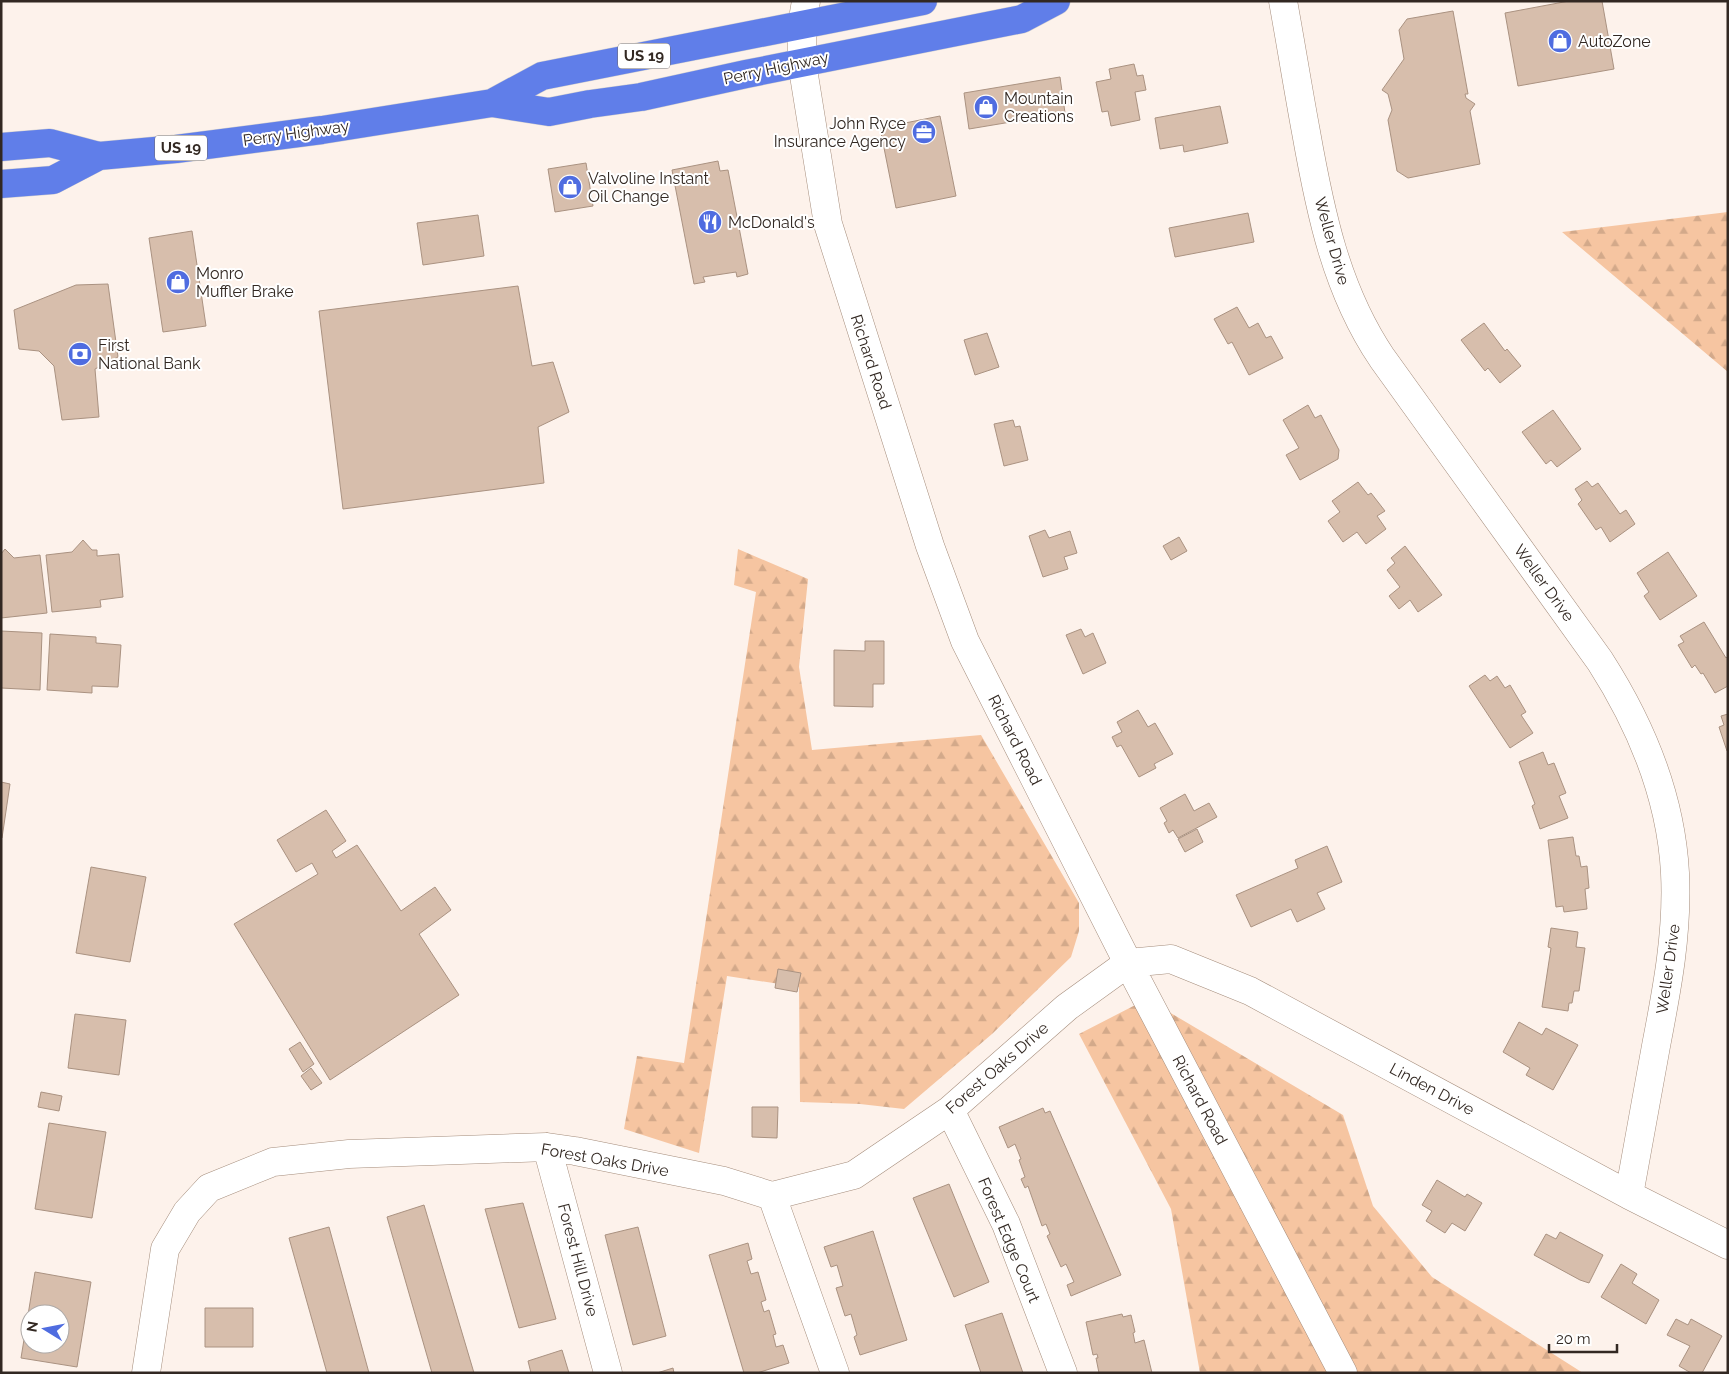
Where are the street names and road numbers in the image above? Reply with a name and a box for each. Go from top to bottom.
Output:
road number: US 19 [618,44,670,68]
street label: Perry Highway [722,48,831,88]
street label: Perry Highway [242,116,351,150]
road number: US 19 [155,136,207,160]
street label: Weller Drive [1310,195,1354,287]
street label: Richard Road [847,312,895,412]
street label: Weller Drive [1510,541,1578,625]
street label: Richard Road [984,692,1046,788]
street label: Weller Drive [1652,923,1684,1015]
street label: Forest Oaks Drive [942,1018,1052,1118]
street label: Richard Road [1168,1052,1232,1148]
street label: Linden Drive [1386,1059,1478,1119]
street label: Forest Oaks Drive [540,1139,670,1181]
street label: Forest Edge Court [974,1175,1044,1306]
street label: Forest Hill Drive [554,1201,602,1319]

